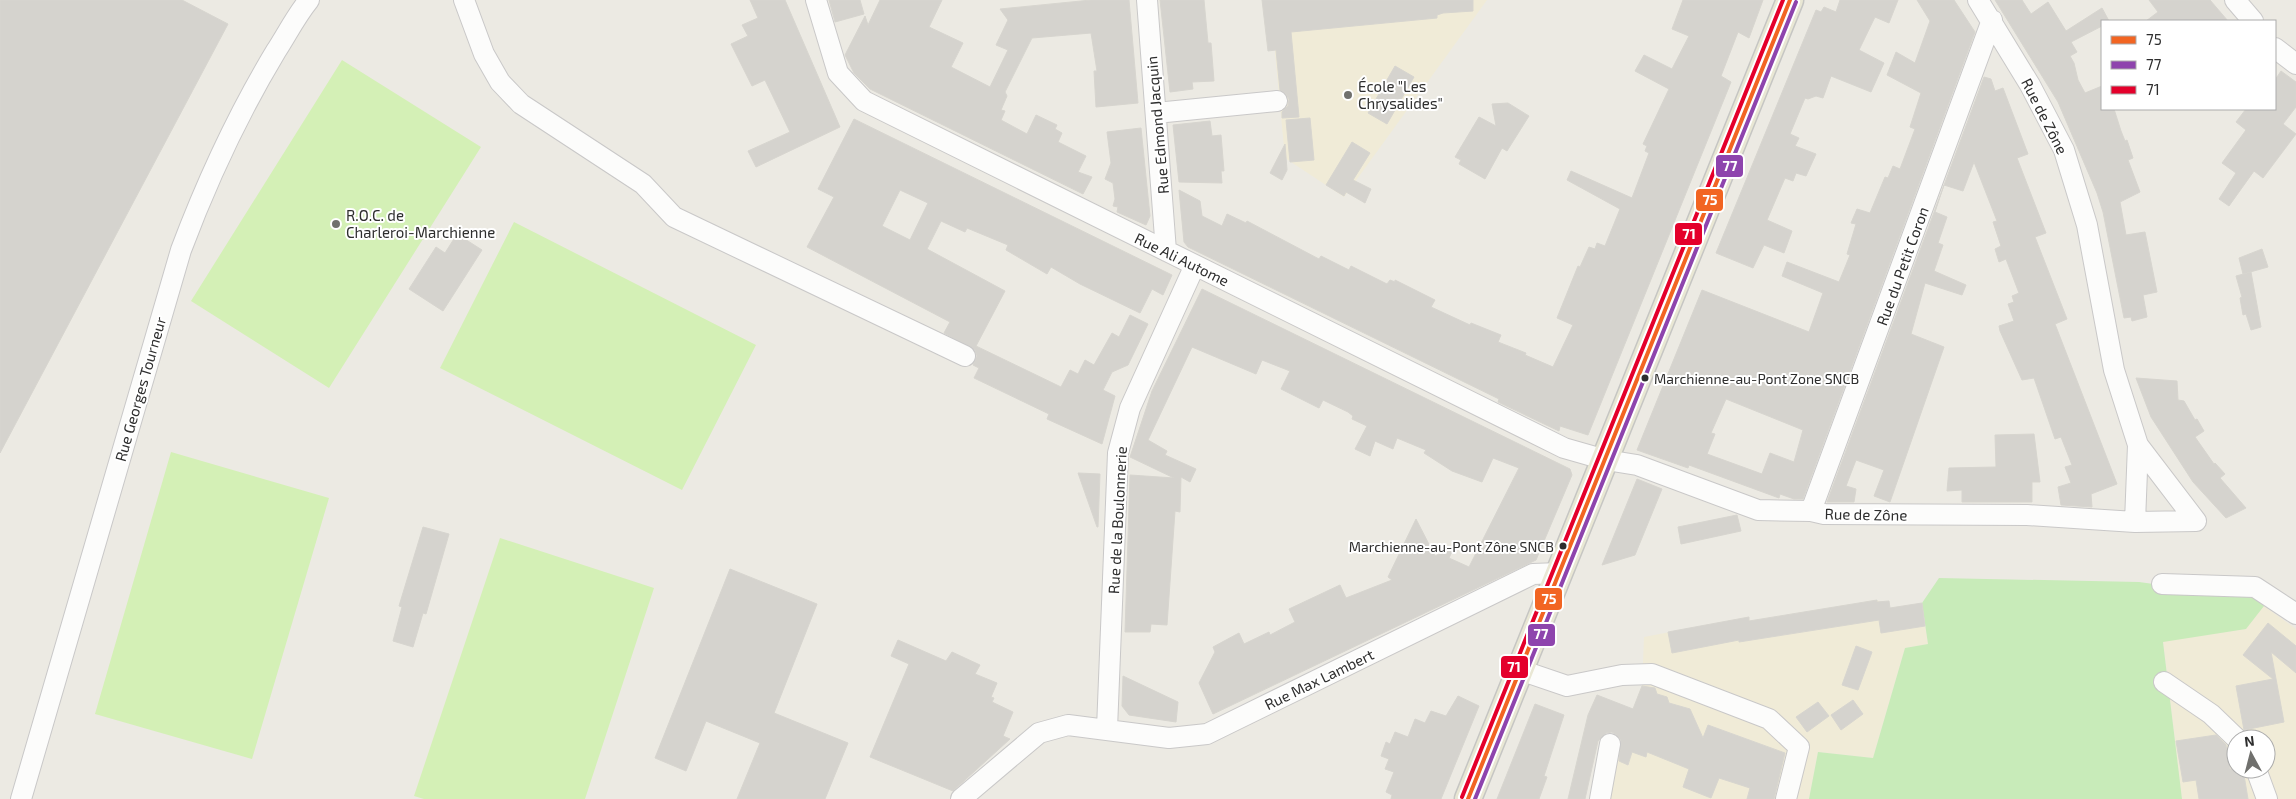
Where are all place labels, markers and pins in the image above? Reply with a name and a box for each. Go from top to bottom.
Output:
place label: École "Les Chrysalides" [1358,77,1443,112]
marker: École "Les Chrysalides" [1342,89,1354,101]
place label: R.O.C. de Charleroi-Marchienne [346,206,495,241]
marker: R.O.C. de Charleroi-Marchienne [330,218,342,230]
place label: Marchienne-au-Pont Zone SNCB [1654,370,1859,387]
marker: Marchienne-au-Pont Zone SNCB [1640,373,1650,383]
place label: Marchienne-au-Pont Zône SNCB [1349,538,1554,555]
marker: Marchienne-au-Pont Zône SNCB [1558,541,1568,551]

